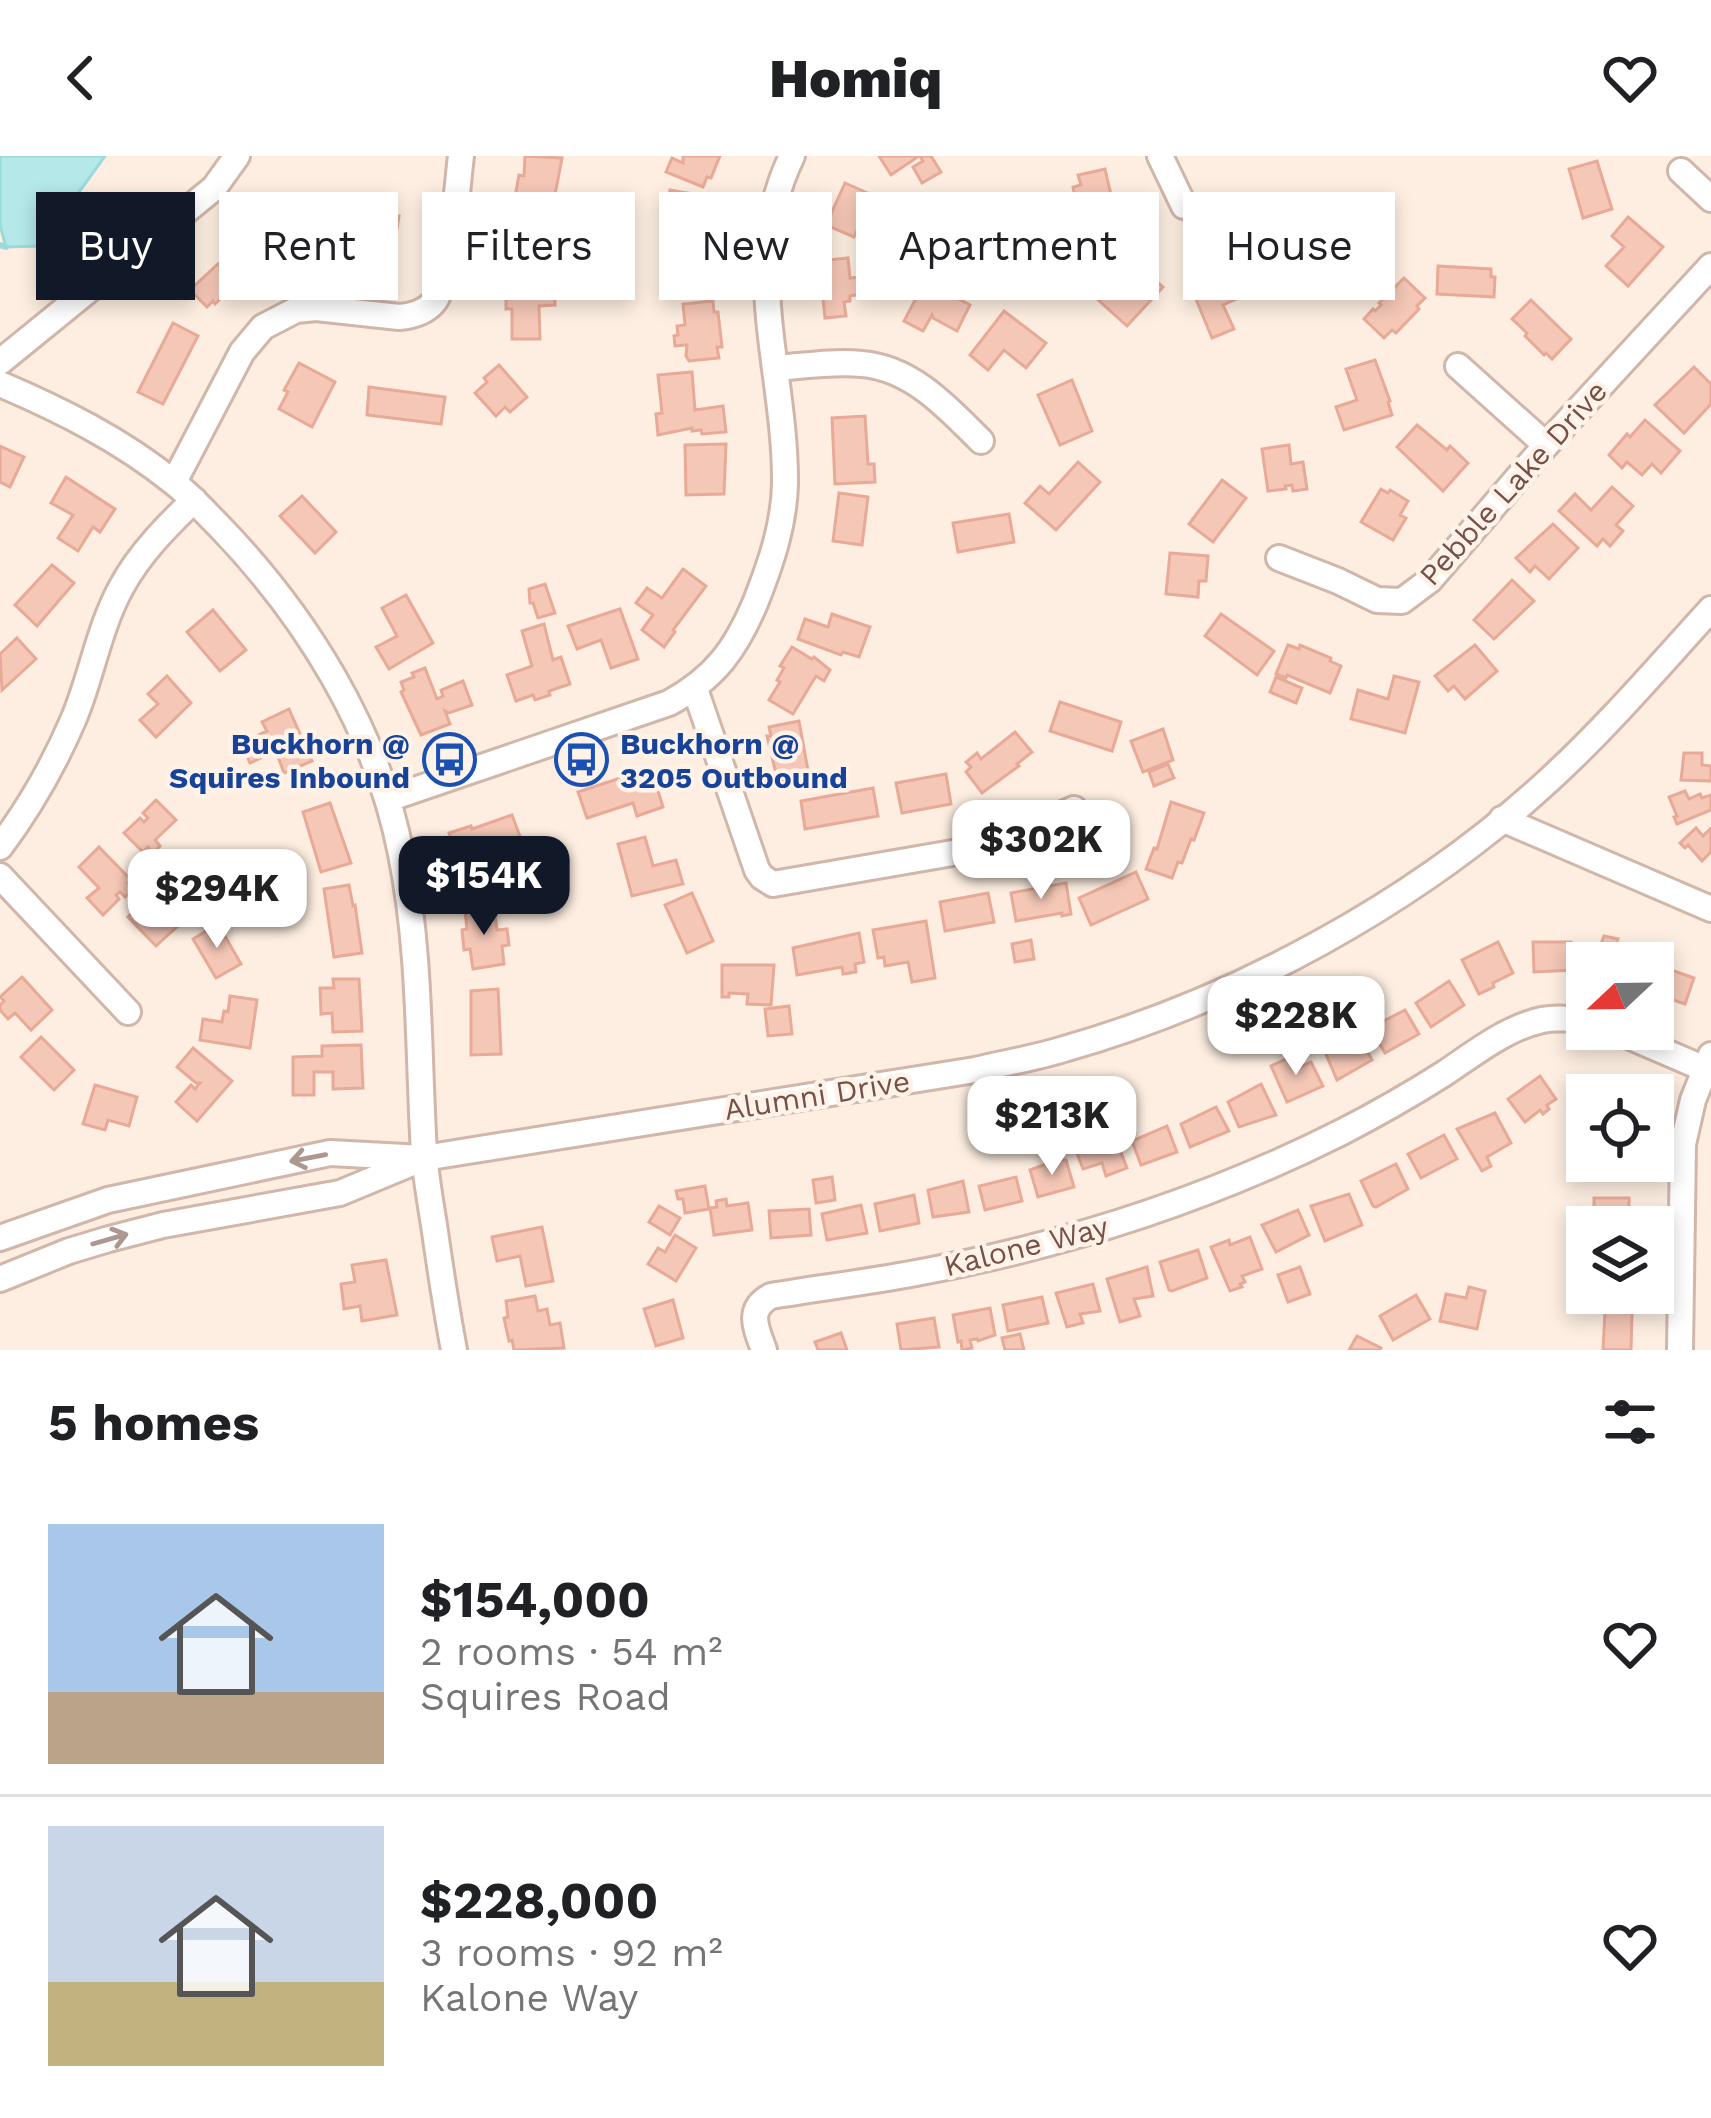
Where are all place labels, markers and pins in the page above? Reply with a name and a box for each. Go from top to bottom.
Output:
place label: Buckhorn @ Squires Inbound [169,726,410,795]
place label: Buckhorn @ 3205 Outbound [620,726,848,795]
bus stop icon: Buckhorn @ Squires Inbound [421,732,477,788]
bus stop icon: Buckhorn @ 3205 Outbound [553,732,609,788]
pin: $302K [957,800,1125,902]
pin: $154K [400,836,568,938]
pin: $294K [133,849,301,951]
pin: $228K [1212,976,1380,1078]
pin: $213K [968,1076,1136,1178]

